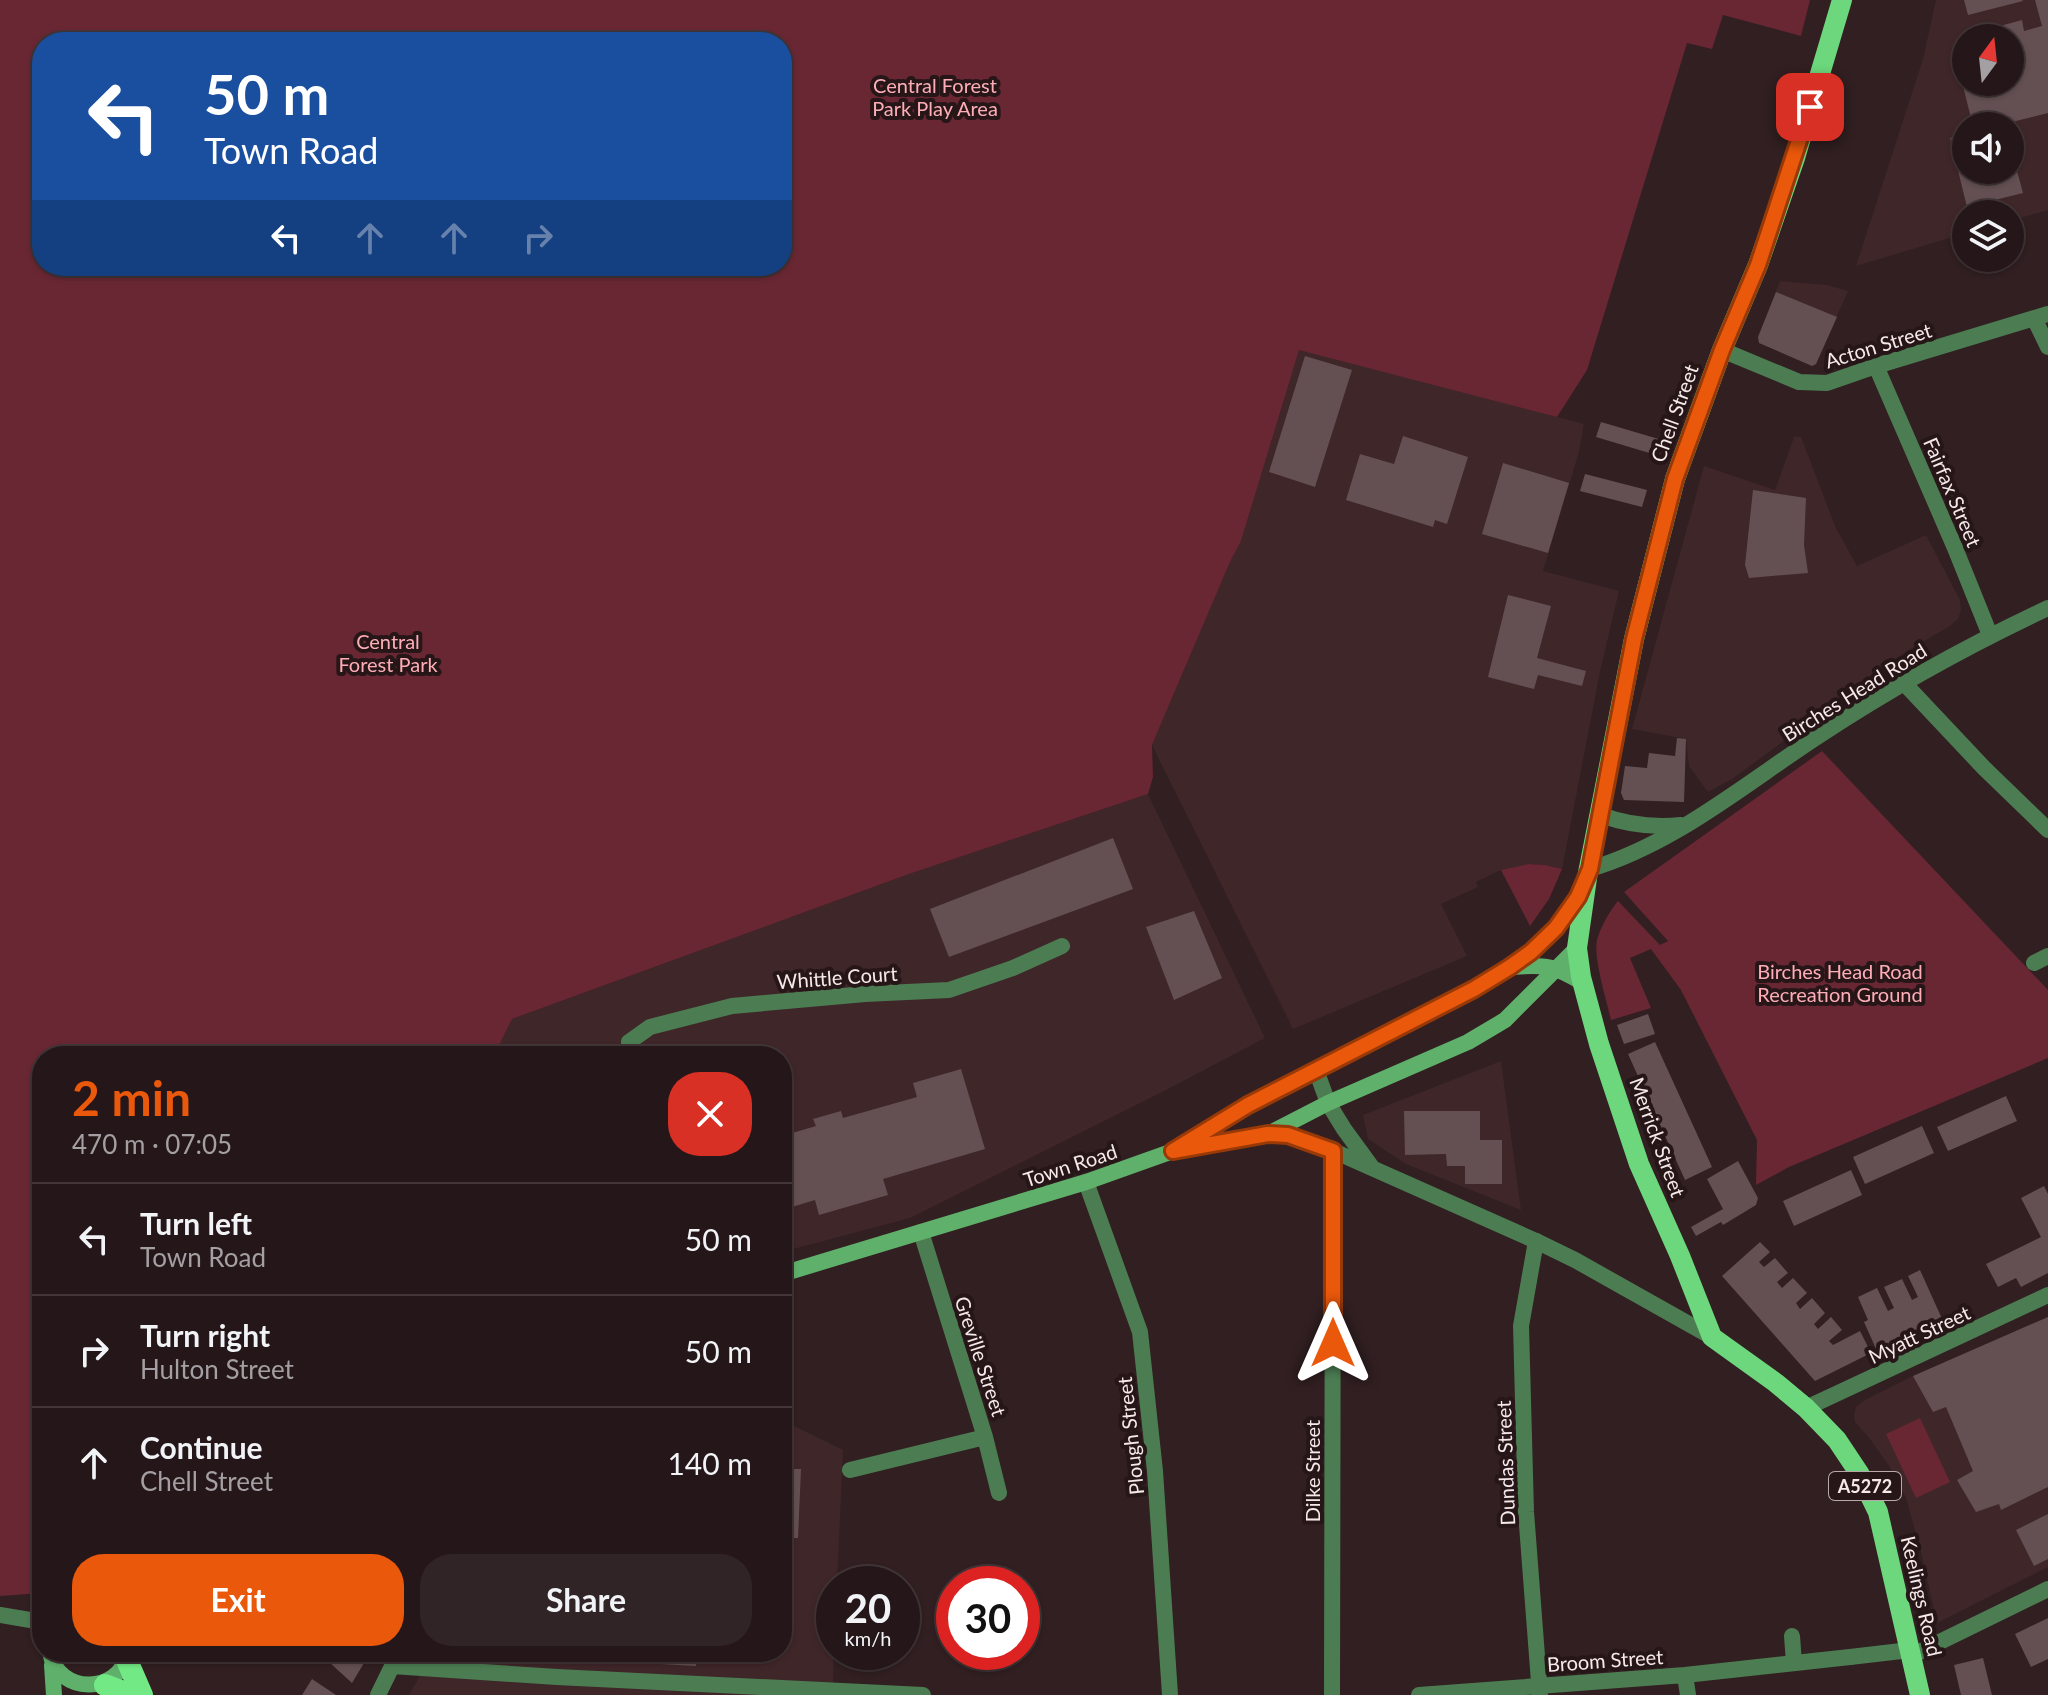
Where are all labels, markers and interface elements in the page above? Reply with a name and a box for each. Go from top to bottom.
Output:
north arrow [1952,24,2024,96]
map controls [1952,24,2024,272]
text: 50 m [204,60,329,127]
icon: left [72,64,176,168]
park label: Central Forest Park Play Area [872,73,998,120]
pin [1776,73,1844,141]
icon: arrive [1788,85,1832,129]
button: sound [1952,112,2024,184]
text: Town Road [204,128,378,172]
button: layers [1952,200,2024,272]
icon: left [264,216,308,260]
icon: ahead [348,216,392,260]
icon: ahead [432,216,476,260]
icon: right [516,216,560,260]
street label: Acton Street [1822,317,1934,373]
street label: Chell Street [1645,361,1703,465]
street label: Fairfax Street [1919,434,1987,550]
park label: Central Forest Park [338,629,438,676]
street label: Birches Head Road [1777,638,1931,746]
park label: Birches Head Road Recreation Ground [1757,959,1923,1006]
street label: Whittle Court [776,961,898,993]
text: 2 min [72,1069,191,1126]
button: close [668,1072,752,1156]
street label: Merrick Street [1625,1074,1691,1200]
text: 470 m · 07:05 [72,1128,232,1160]
street label: Town Road [1020,1139,1120,1191]
text: Turn left [140,1205,252,1241]
icon: left [72,1217,116,1261]
text: 50 m [685,1221,752,1257]
text: Town Road [140,1241,266,1273]
street label: Greville Street [950,1293,1012,1419]
street label: Myatt Street [1864,1300,1974,1368]
position arrow [1291,1301,1375,1385]
text: Turn right [140,1317,270,1353]
icon: right [72,1329,116,1373]
text: 50 m [685,1333,752,1369]
text: Hulton Street [140,1353,294,1385]
street label: Plough Street [1112,1376,1148,1496]
street label: Dundas Street [1491,1400,1519,1526]
street label: Dilke Street [1300,1420,1324,1522]
text: Continue [140,1429,263,1465]
icon: ahead [72,1441,116,1485]
text: 140 m [667,1445,752,1481]
text: Chell Street [140,1465,273,1497]
road number: A5272 [1829,1472,1901,1500]
street label: Keelings Road [1896,1533,1948,1659]
button: Exit [72,1554,404,1646]
button: Share [420,1554,752,1646]
speed limit sign: 30 [936,1566,1040,1670]
text: 20 [845,1584,891,1632]
text: km/h [845,1626,891,1650]
street label: Broom Street [1546,1644,1664,1676]

